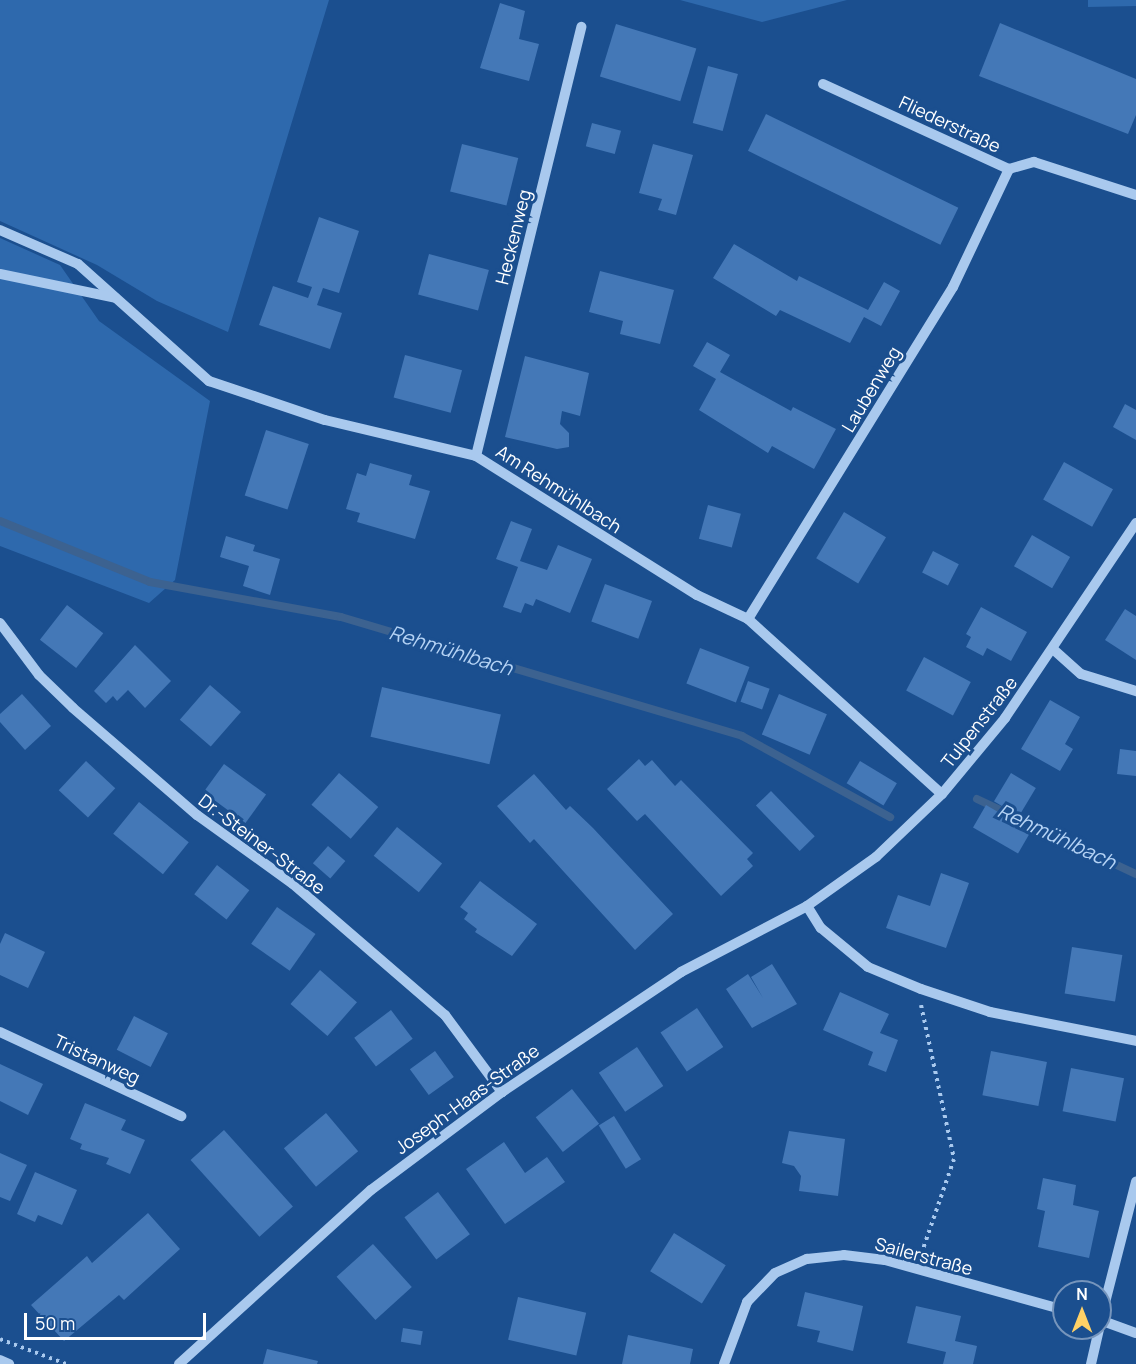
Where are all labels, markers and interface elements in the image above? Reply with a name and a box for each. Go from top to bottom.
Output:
street label: Fliederstraße [896,91,1004,157]
street label: Heckenweg [491,187,535,287]
street label: Laubenweg [837,342,905,436]
street label: Am Rehmühlbach [492,440,626,538]
water label: Rehmühlbach [387,620,515,680]
street label: Tulpenstraße [937,672,1021,772]
street label: Dr.-Steiner-Straße [194,789,330,899]
water label: Rehmühlbach [994,798,1120,874]
street label: Tristanweg [51,1030,143,1088]
street label: Joseph-Haas-Straße [391,1040,543,1158]
street label: Sailerstraße [873,1233,975,1279]
north arrow [1052,1280,1112,1340]
text: N [1076,1283,1088,1305]
scale bar [27,1301,208,1339]
text: 50 m [35,1311,75,1335]

